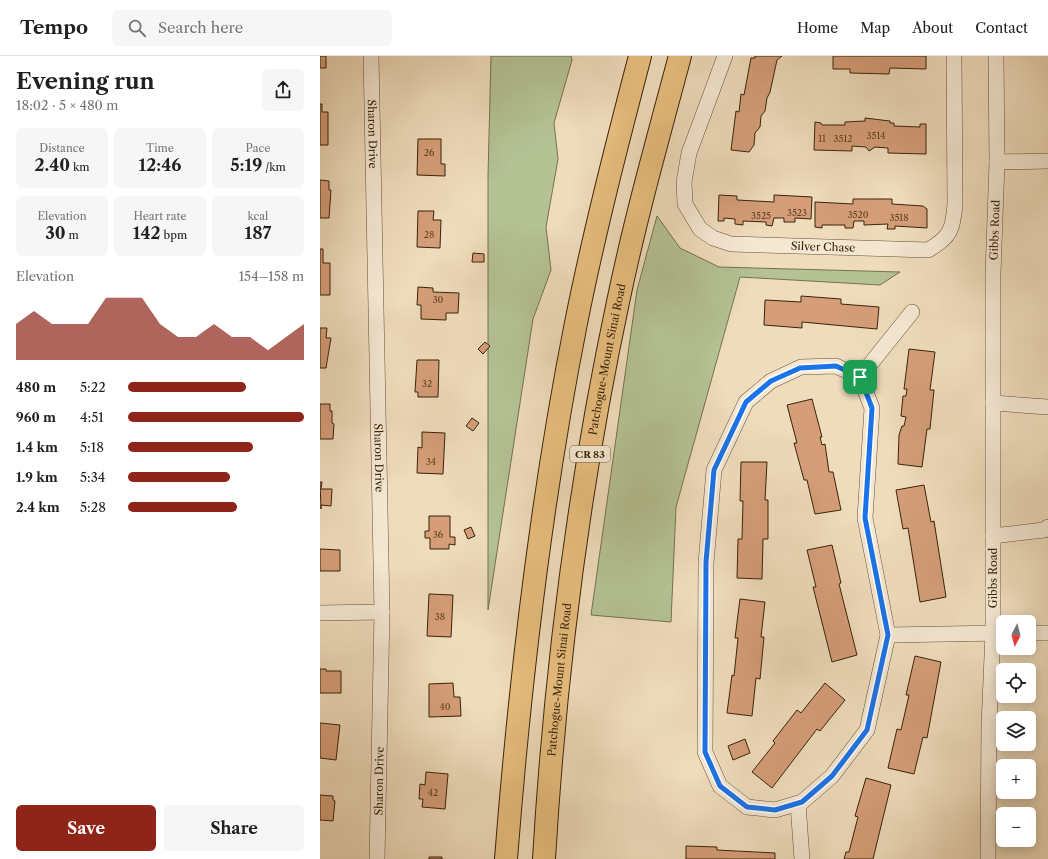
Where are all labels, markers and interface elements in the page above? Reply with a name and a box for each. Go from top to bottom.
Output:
search box [112,10,392,46]
text: Tempo [20,16,88,39]
icon: search [126,17,148,39]
text: Search here [158,18,243,37]
text: Home [797,19,838,37]
text: Map [860,19,890,37]
text: About [912,19,953,37]
text: Contact [975,19,1028,37]
text: Evening run [16,68,155,95]
button: share [262,69,304,111]
text: 18:02 · 5 × 480 m [16,97,118,113]
street label: Sharon Drive [365,99,380,169]
house number: 3514 [867,130,885,141]
house number: 11 [818,133,826,144]
house number: 3512 [834,133,852,144]
text: Distance [39,141,85,155]
text: Time [146,141,174,155]
text: Pace [246,141,270,155]
house number: 26 [424,147,434,158]
text: 2.40 [34,155,70,175]
text: 12:46 [139,155,181,175]
text: 5:19 [230,155,262,175]
text: km [70,160,90,174]
text: /km [262,160,286,174]
street label: Gibbs Road [986,199,1003,261]
house number: 3523 [787,207,807,218]
text: Elevation [37,209,87,223]
text: Heart rate [133,209,187,223]
text: kcal [248,209,268,223]
house number: 3520 [848,209,869,220]
house number: 3525 [751,210,771,221]
house number: 3518 [890,212,908,223]
text: 30 [45,223,66,243]
text: 142 [133,223,161,243]
text: 187 [245,223,271,243]
text: m [66,228,79,242]
text: bpm [161,228,187,242]
house number: 28 [424,229,434,240]
street label: Silver Chase [791,239,856,255]
text: Elevation [16,268,74,284]
text: 154–158 m [239,268,304,284]
street label: Patchogue-Mount Sinai Road [585,282,629,436]
house number: 30 [433,294,444,305]
pin [843,360,877,394]
icon: arrive [849,366,871,388]
house number: 32 [422,378,432,389]
text: 480 m [16,379,56,395]
text: 5:22 [80,379,106,395]
text: 960 m [16,409,56,425]
text: 4:51 [80,409,104,425]
street label: Sharon Drive [371,423,387,493]
text: 1.4 km [16,439,58,455]
text: 5:18 [80,439,104,455]
road number: CR 83 [570,446,610,462]
house number: 34 [426,456,436,467]
text: 1.9 km [16,469,58,485]
text: 5:34 [80,469,105,485]
text: 2.4 km [16,499,60,515]
text: 5:28 [80,499,106,515]
house number: 36 [433,529,443,540]
street label: Gibbs Road [986,547,1000,608]
street label: Patchogue-Mount Sinai Road [544,602,574,757]
house number: 38 [435,611,445,622]
north arrow [996,615,1036,655]
map controls [996,615,1036,847]
button: locate [996,663,1036,703]
house number: 40 [440,701,451,712]
button: layers [996,711,1036,751]
street label: Sharon Drive [371,746,387,816]
button: + [996,759,1036,799]
house number: 42 [428,787,438,798]
button: Save [16,805,156,851]
button: Share [164,805,304,851]
button: − [996,807,1036,847]

